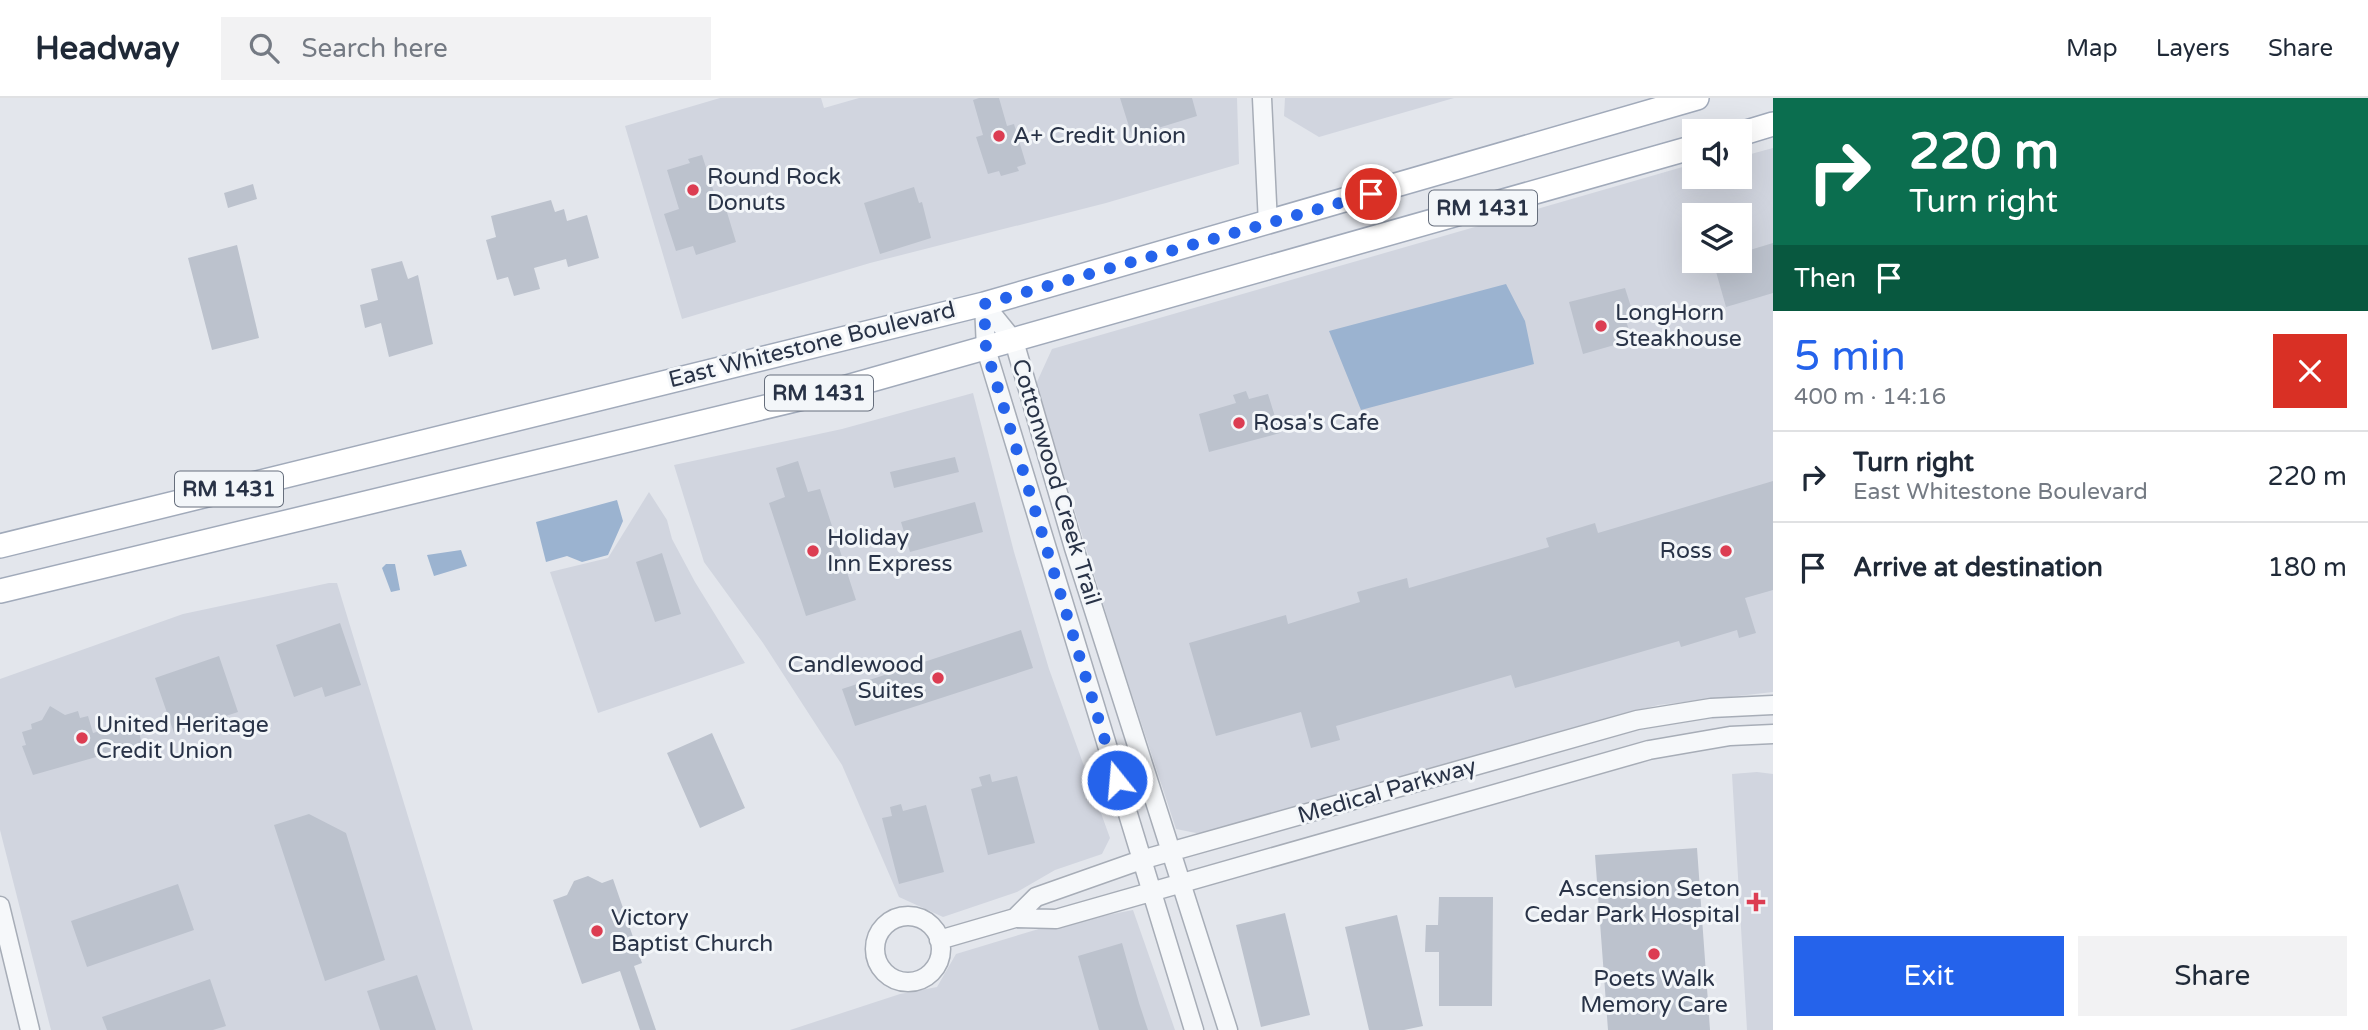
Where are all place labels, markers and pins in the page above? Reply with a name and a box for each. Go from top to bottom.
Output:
place label: A+ Credit Union [1013,122,1186,150]
marker: A+ Credit Union [991,128,1007,144]
place label: Round Rock Donuts [707,163,841,217]
pin [1341,164,1401,224]
marker: Round Rock Donuts [685,182,701,198]
place label: LongHorn Steakhouse [1615,299,1742,353]
marker: LongHorn Steakhouse [1593,318,1609,334]
place label: Rosa's Cafe [1253,409,1379,437]
marker: Rosa's Cafe [1231,415,1247,431]
place label: Holiday Inn Express [827,524,953,578]
place label: Ross [1660,537,1712,565]
marker: Holiday Inn Express [805,543,821,559]
marker: Ross [1718,543,1734,559]
place label: Candlewood Suites [787,651,924,705]
marker: Candlewood Suites [930,670,946,686]
place label: United Heritage Credit Union [96,711,269,765]
marker: United Heritage Credit Union [74,730,90,746]
place label: Ascension Seton Cedar Park Hospital [1524,875,1740,929]
marker: Ascension Seton Cedar Park Hospital [1746,892,1766,912]
place label: Victory Baptist Church [611,904,773,958]
marker: Victory Baptist Church [589,923,605,939]
marker: Poets Walk Memory Care [1646,946,1662,962]
place label: Poets Walk Memory Care [1580,965,1728,1019]

